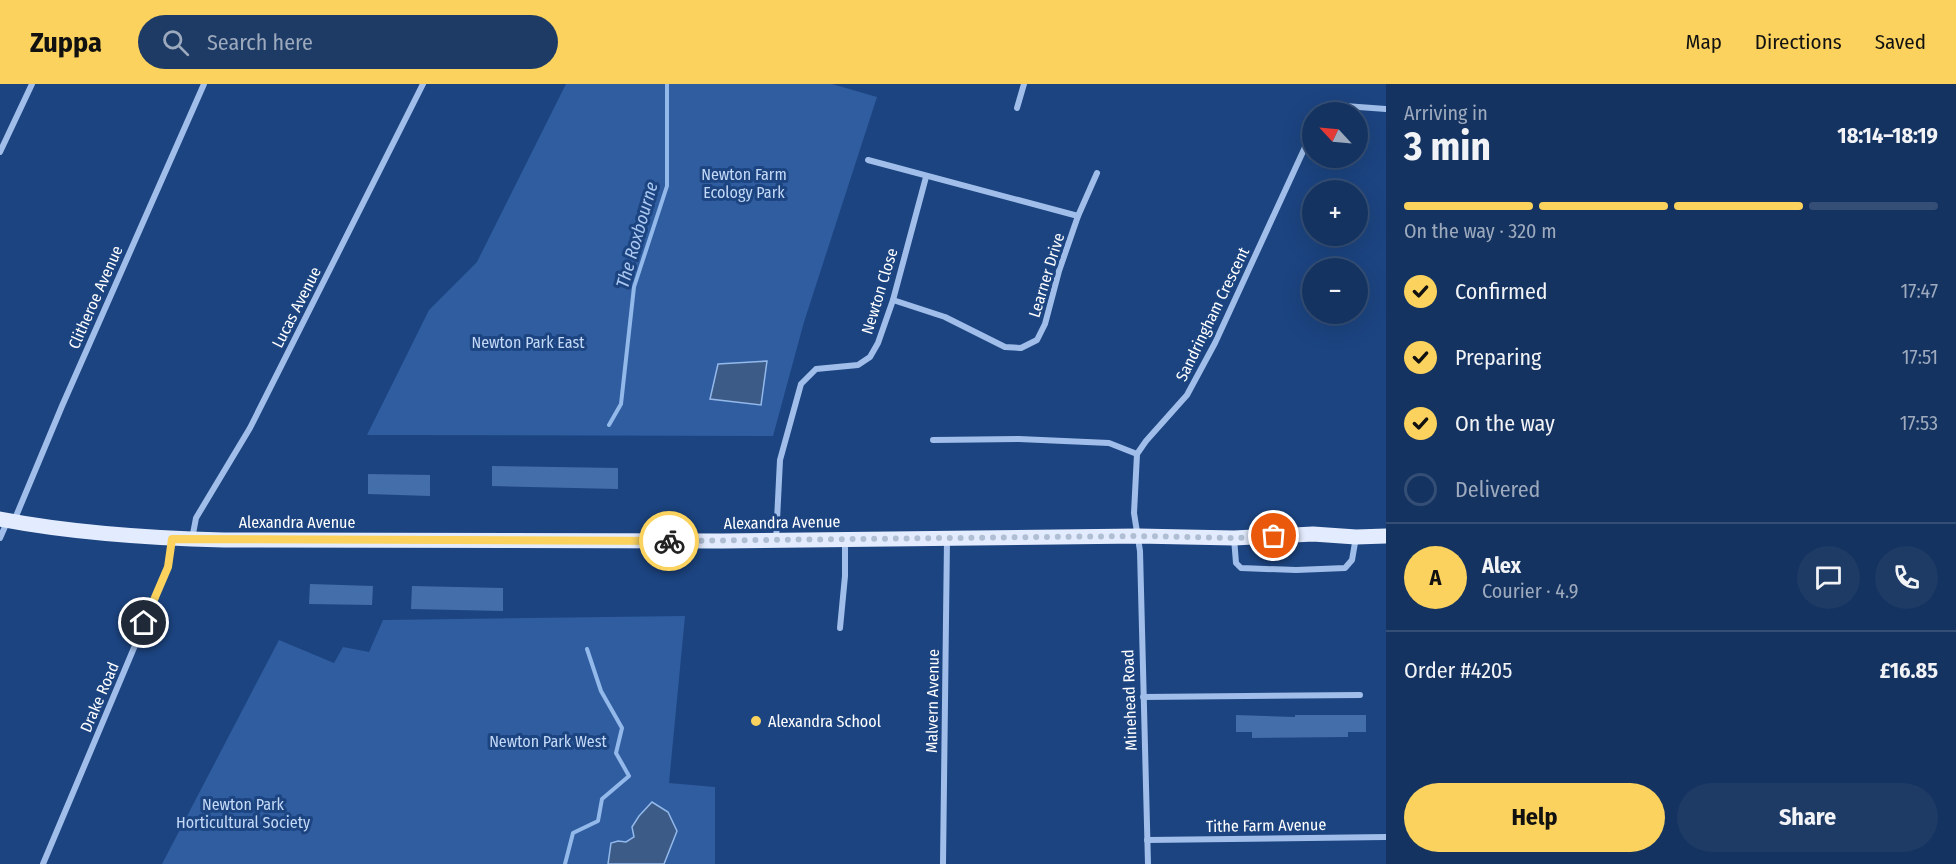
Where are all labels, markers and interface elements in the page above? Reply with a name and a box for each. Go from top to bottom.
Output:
search box [138,15,558,69]
text: Zuppa [30,26,102,59]
icon: search [159,26,192,59]
text: Search here [207,29,313,56]
text: Map [1685,29,1722,55]
text: Directions [1755,29,1842,55]
text: Saved [1875,29,1926,55]
text: Arriving in [1404,101,1488,125]
north arrow [1302,102,1368,168]
map controls [1302,102,1368,324]
text: 18:14–18:19 [1837,122,1938,149]
text: 3 min [1404,124,1491,170]
park label: Newton Farm Ecology Park [701,165,787,202]
water label: The Roxbourne [611,179,663,291]
button: + [1302,180,1368,246]
text: On the way · 320 m [1404,219,1557,243]
street label: Learner Drive [1025,230,1068,320]
street label: Clitheroe Avenue [64,243,127,352]
street label: Sandringham Crescent [1172,244,1253,384]
street label: Newton Close [857,246,902,336]
button: − [1302,258,1368,324]
street label: Lucas Avenue [268,263,325,351]
icon: check [1404,275,1437,308]
text: Confirmed [1455,278,1548,305]
text: 17:47 [1901,279,1938,303]
park label: Newton Park East [472,333,585,352]
icon: check [1404,341,1437,374]
text: Preparing [1455,344,1541,371]
text: 17:51 [1902,345,1938,369]
icon: check [1404,407,1437,440]
text: On the way [1455,410,1555,437]
text: 17:53 [1900,411,1938,435]
text: Delivered [1455,476,1540,503]
pin [1248,510,1299,561]
courier [639,511,699,571]
street label: Alexandra Avenue [723,512,841,533]
street label: Alexandra Avenue [239,513,355,532]
icon: bag [1257,519,1290,552]
icon: bike [653,525,686,558]
button: chat [1797,546,1860,609]
button: phone [1875,546,1938,609]
text: Alex [1482,552,1521,579]
text: A [1430,564,1441,591]
text: Courier · 4.9 [1482,579,1578,603]
pin [118,597,169,648]
icon: home [127,606,160,639]
street label: Malvern Avenue [922,649,943,753]
street label: Minehead Road [1118,649,1141,751]
text: Order #4205 [1404,657,1512,684]
text: £16.85 [1880,657,1938,684]
street label: Drake Road [76,659,123,735]
place label: Alexandra School [768,712,881,731]
marker: Alexandra School [749,714,763,728]
park label: Newton Park West [489,732,608,751]
button: Help [1404,783,1665,852]
button: Share [1677,783,1938,852]
park label: Newton Park Horticultural Society [176,795,311,832]
street label: Tithe Farm Avenue [1206,815,1326,836]

